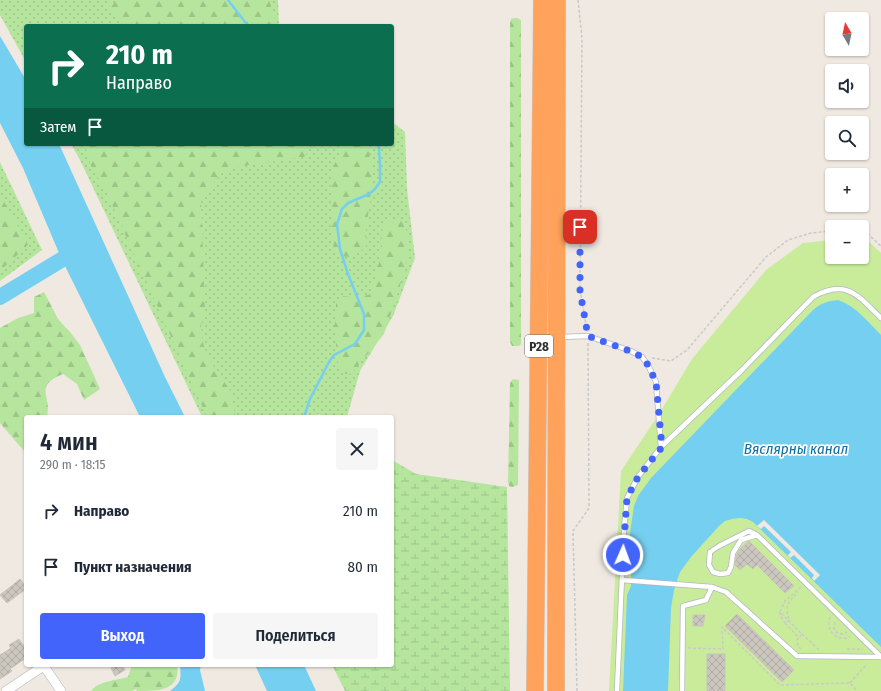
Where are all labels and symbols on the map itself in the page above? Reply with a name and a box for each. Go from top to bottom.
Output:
north arrow [825,12,869,56]
pin [563,210,597,244]
road number: Р28 [525,335,553,357]
water label: Вяслярны канал [744,440,849,458]
position arrow [602,534,644,576]

